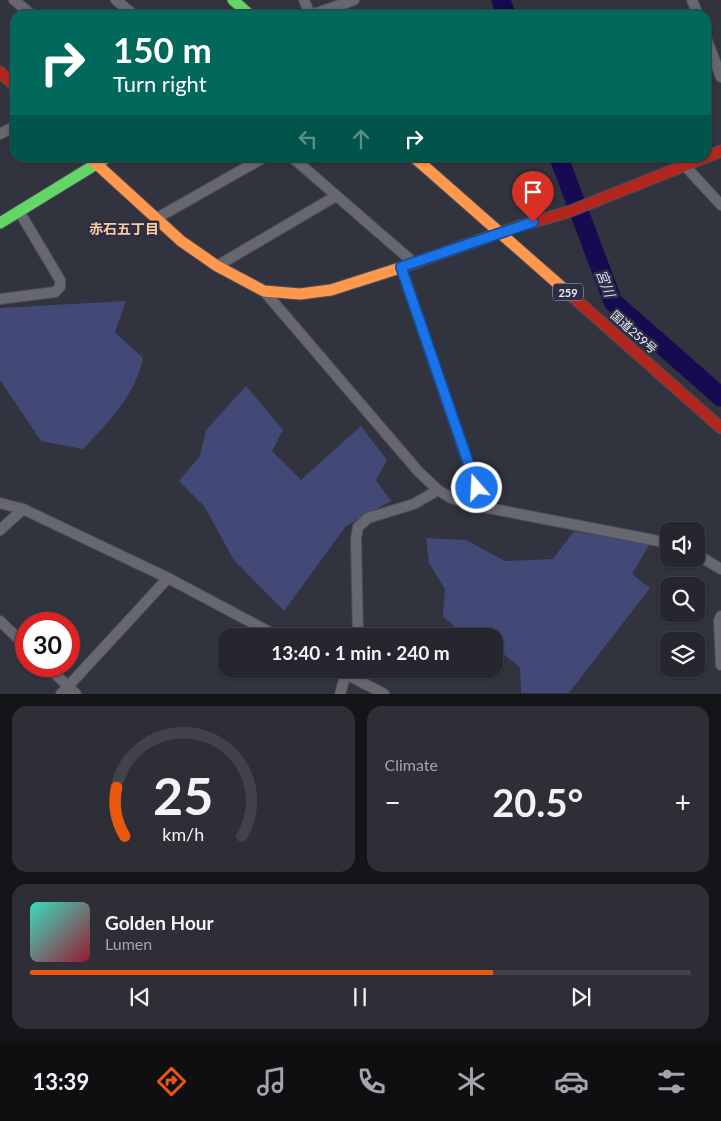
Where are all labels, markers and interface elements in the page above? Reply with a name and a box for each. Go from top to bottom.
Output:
text: 150 m [113,28,212,70]
icon: right [30,30,95,95]
text: Turn right [113,70,207,97]
icon: left [294,125,322,153]
icon: ahead [347,125,375,153]
icon: right [400,125,428,153]
pin [512,171,554,222]
icon: arrive [519,178,547,206]
district label: 赤石五丁目 [89,220,159,237]
water label: 宮川 [593,267,620,301]
road number: 259 [553,284,583,300]
street label: 国道259号 [608,307,660,357]
position arrow [450,461,502,513]
map controls [660,522,705,677]
button: sound [660,522,705,567]
button: search [660,577,705,622]
speed limit sign: 30 [15,612,80,677]
button: layers [660,632,705,677]
text: 13:40 · 1 min · 240 m [271,641,450,664]
text: Climate [385,755,438,774]
text: 25 [153,764,213,826]
text: 20.5° [492,779,583,825]
text: − [385,785,401,819]
text: + [675,785,691,819]
text: km/h [162,823,204,845]
text: Golden Hour [105,911,214,934]
text: Lumen [105,934,152,953]
icon: previous [126,983,154,1011]
icon: pause [346,983,374,1011]
icon: next [567,983,595,1011]
icon: directions [154,1064,189,1099]
icon: music [254,1064,289,1099]
icon: phone [354,1064,389,1099]
icon: climate [454,1064,489,1099]
icon: car [554,1064,589,1099]
icon: filters [654,1064,689,1099]
text: 13:39 [32,1068,89,1095]

